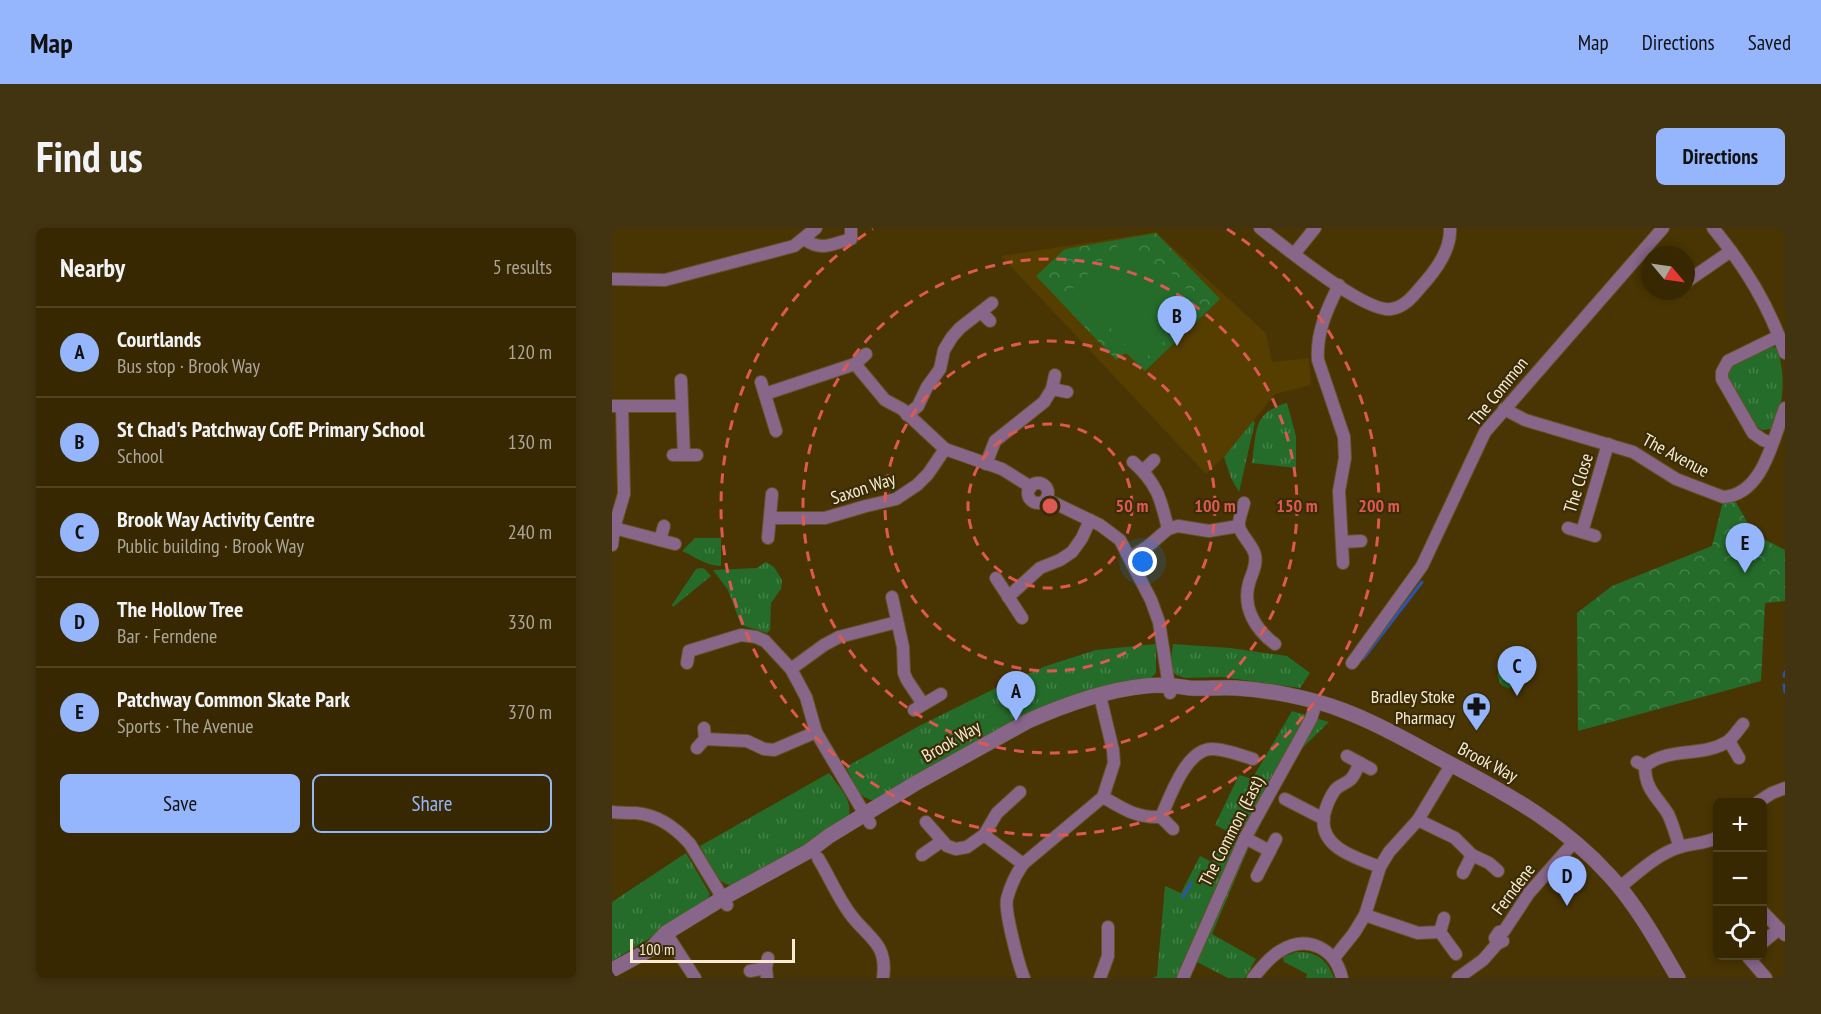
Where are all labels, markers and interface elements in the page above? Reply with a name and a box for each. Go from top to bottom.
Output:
text: Map [30,24,73,61]
text: Map [1578,29,1609,56]
text: Directions [1642,29,1715,56]
text: Saved [1748,29,1791,56]
button: Directions [1656,128,1785,185]
text: Find us [36,129,143,184]
north arrow [1641,246,1695,300]
text: Nearby [60,251,125,284]
text: 5 results [493,254,552,280]
pin: B [1158,296,1196,346]
text: Courtlands [117,325,201,353]
text: A [74,339,85,365]
text: 120 m [508,339,552,365]
street label: The Common [1463,352,1533,430]
text: Bus stop · Brook Way [117,353,260,379]
text: St Chad's Patchway CofE Primary School [117,415,425,443]
street label: The Avenue [1639,428,1713,482]
text: B [75,429,84,455]
text: 130 m [508,429,552,455]
text: School [117,443,163,469]
street label: The Close [1558,450,1598,516]
street label: Saxon Way [828,467,898,509]
text: 50 m [1116,494,1148,517]
text: 100 m [1194,494,1236,517]
text: 150 m [1276,494,1318,517]
text: 200 m [1358,494,1400,517]
centre of rings [1040,496,1060,516]
text: Brook Way Activity Centre [117,505,315,533]
text: C [75,519,84,545]
text: 240 m [508,519,552,545]
pin: E [1726,524,1764,573]
text: Public building · Brook Way [117,533,304,559]
your location [1128,547,1157,576]
text: The Hollow Tree [117,595,243,623]
text: D [74,609,85,635]
text: 330 m [508,609,552,635]
text: Bar · Ferndene [117,623,217,649]
pin: C [1498,646,1536,696]
pin: A [996,672,1036,721]
text: Patchway Common Skate Park [117,685,350,713]
place label: Bradley Stoke Pharmacy [1371,685,1455,729]
pharmacy icon: Bradley Stoke Pharmacy [1460,690,1492,732]
text: E [75,699,84,725]
text: 370 m [508,699,552,725]
text: Sports · The Avenue [117,713,254,739]
street label: Brook Way [917,715,985,767]
street label: Brook Way [1454,737,1522,787]
street label: The Common (East) [1194,772,1269,890]
button: Save [60,774,300,833]
button: Share [312,774,552,833]
map controls [1713,798,1767,960]
button: + [1713,798,1767,852]
button: − [1713,852,1767,906]
pin: D [1548,856,1586,906]
street label: Ferndene [1486,859,1540,919]
button: locate [1713,906,1767,960]
scale bar [630,936,795,964]
text: 100 m [639,939,674,959]

